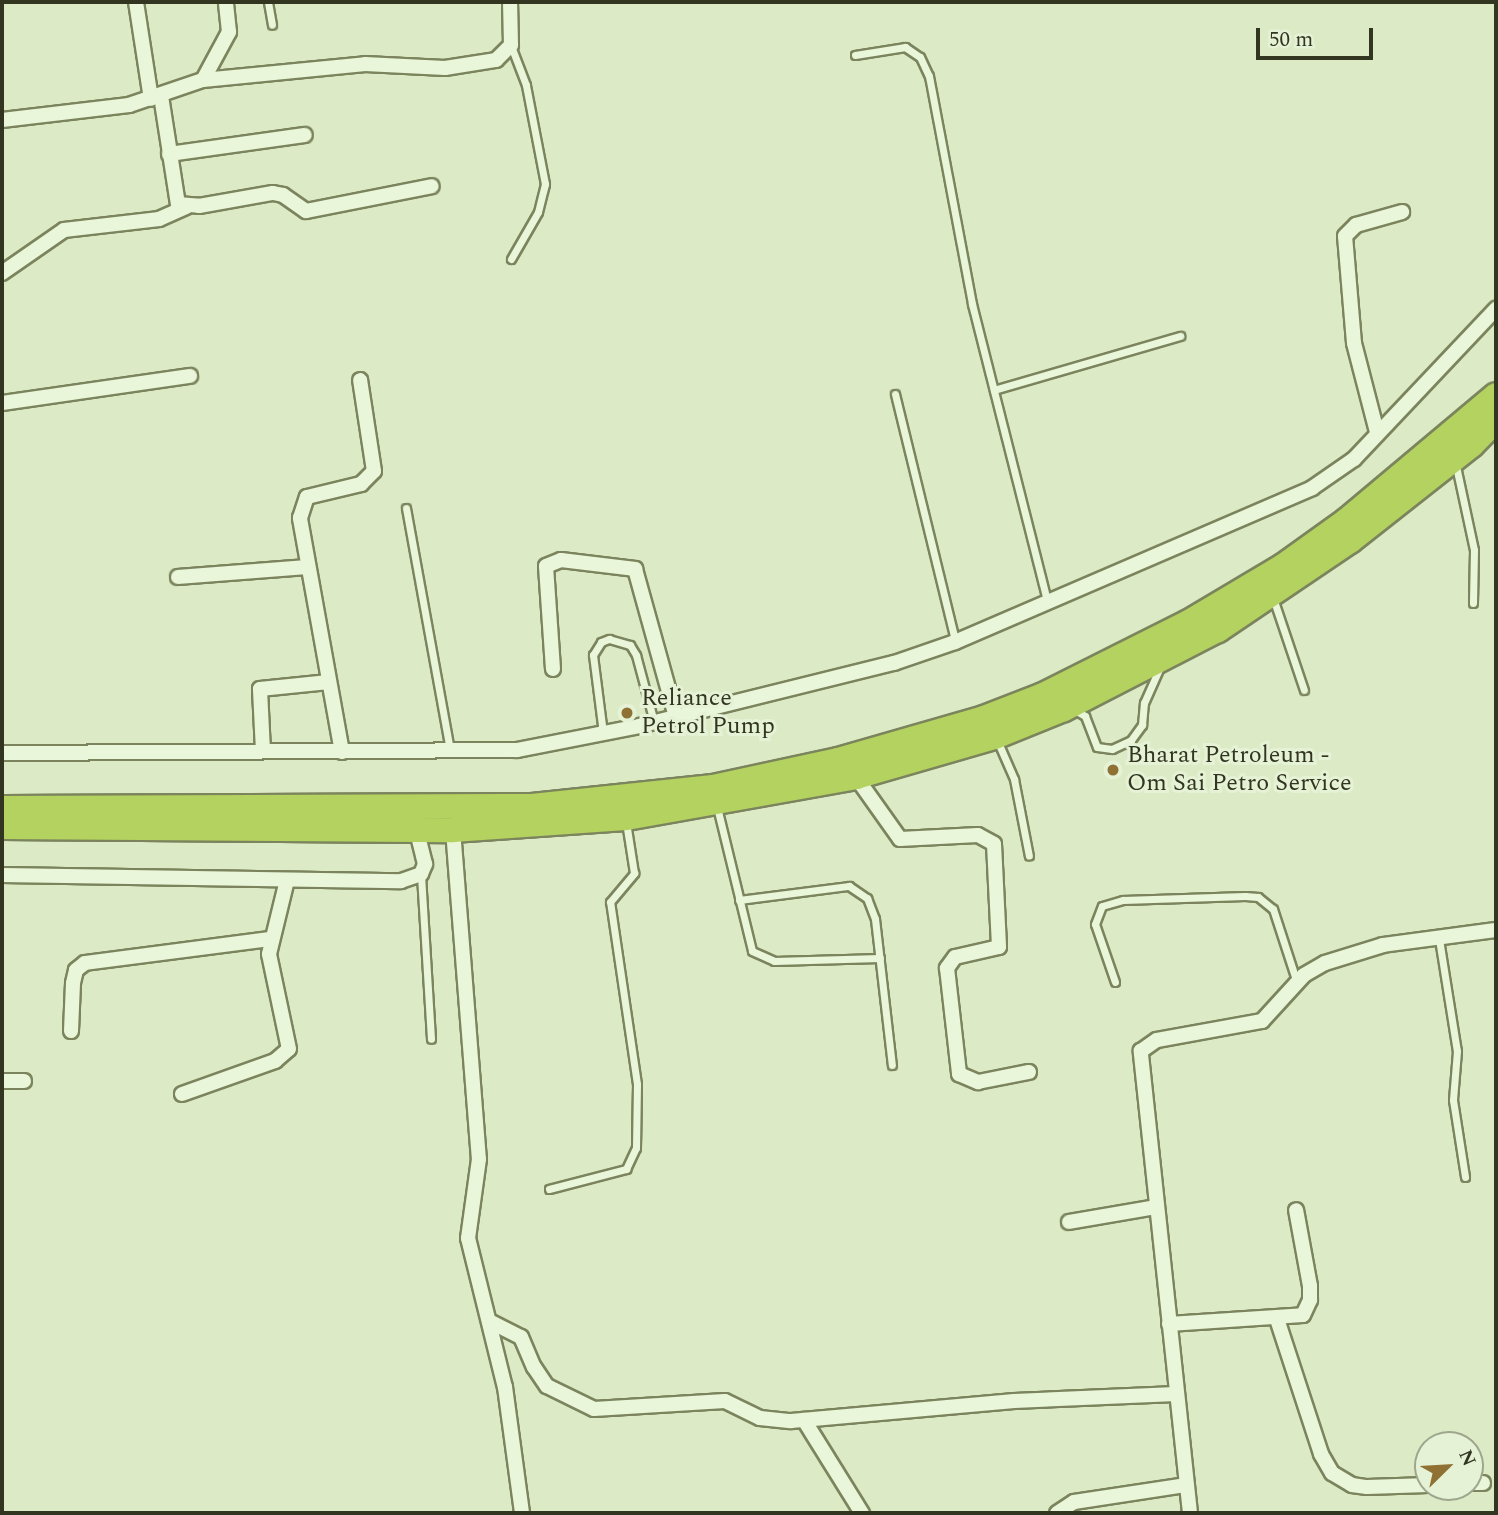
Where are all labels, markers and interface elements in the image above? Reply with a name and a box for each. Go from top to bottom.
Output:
scale bar [1260,14,1377,58]
text: 50 m [1269,24,1313,56]
place label: Reliance Petrol Pump [641,685,775,741]
marker: Reliance Petrol Pump [619,705,635,721]
place label: Bharat Petroleum - Om Sai Petro Service [1127,742,1352,798]
marker: Bharat Petroleum - Om Sai Petro Service [1105,762,1121,778]
north arrow [1414,1431,1484,1501]
text: N [1450,1445,1483,1471]

